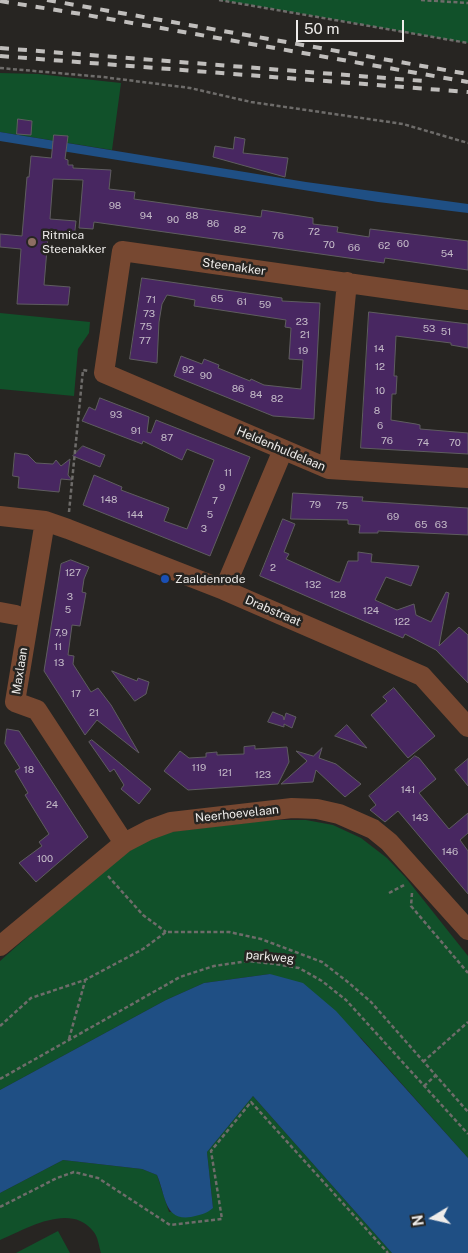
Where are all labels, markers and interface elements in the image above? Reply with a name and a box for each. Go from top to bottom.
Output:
scale bar [298,10,406,42]
text: 50 m [304,20,339,37]
house number: 98 [109,200,121,212]
house number: 94 [140,210,152,222]
house number: 88 [186,210,198,222]
house number: 90 [167,214,179,226]
house number: 86 [207,218,219,230]
house number: 82 [234,224,246,236]
house number: 72 [308,226,320,238]
place label: Ritmica Steenakker [42,228,106,256]
house number: 76 [272,230,284,242]
marker: Ritmica Steenakker [26,236,38,248]
house number: 60 [397,238,409,250]
house number: 70 [323,239,335,251]
house number: 62 [378,240,390,252]
house number: 66 [348,242,360,254]
house number: 54 [441,248,453,260]
street label: Steenakker [201,255,267,279]
house number: 65 [211,293,223,305]
house number: 71 [146,294,156,306]
house number: 61 [237,296,247,308]
house number: 59 [259,299,271,311]
house number: 73 [143,308,155,320]
house number: 23 [296,316,308,328]
house number: 75 [140,321,152,333]
house number: 53 [423,323,435,335]
house number: 51 [441,326,451,338]
house number: 21 [300,329,310,341]
house number: 77 [139,335,151,347]
house number: 14 [374,343,384,355]
house number: 19 [298,345,308,357]
house number: 12 [375,361,385,373]
house number: 92 [182,364,194,376]
house number: 90 [200,370,212,382]
house number: 86 [232,383,244,395]
house number: 10 [375,385,385,397]
house number: 84 [250,389,262,401]
house number: 82 [271,393,283,405]
house number: 8 [374,405,380,417]
house number: 93 [110,409,122,421]
house number: 6 [377,420,383,432]
street label: Heldenhuldelaan [234,424,328,474]
house number: 91 [131,425,141,437]
house number: 87 [161,432,173,444]
house number: 76 [381,435,393,447]
house number: 74 [417,437,429,449]
house number: 70 [449,437,461,449]
house number: 11 [224,467,232,479]
house number: 9 [219,482,225,494]
house number: 148 [101,494,117,506]
house number: 7 [212,495,218,507]
house number: 79 [309,499,321,511]
house number: 75 [336,500,348,512]
house number: 144 [127,509,143,521]
house number: 5 [207,509,213,521]
house number: 69 [387,511,399,523]
house number: 65 [415,519,427,531]
house number: 63 [435,519,447,531]
house number: 3 [201,523,207,535]
house number: 2 [270,562,276,574]
house number: 127 [65,567,81,579]
place label: Zaaldenrode [175,572,246,586]
marker: Zaaldenrode [159,573,171,585]
house number: 132 [305,579,321,591]
house number: 128 [330,589,346,601]
house number: 3 [67,591,73,603]
street label: Drabstraat [243,593,303,629]
house number: 5 [65,604,71,616]
house number: 124 [363,605,379,617]
house number: 122 [394,616,410,628]
house number: 7,9 [54,627,68,639]
house number: 11 [54,641,62,653]
street label: Maxlaan [9,646,31,696]
house number: 13 [54,657,64,669]
house number: 17 [71,688,81,700]
house number: 21 [89,707,99,719]
house number: 119 [192,762,206,774]
house number: 18 [24,764,34,776]
house number: 121 [218,767,232,779]
house number: 123 [255,769,271,781]
house number: 141 [401,784,415,796]
house number: 24 [46,799,58,811]
street label: Neerhoevelaan [194,802,280,826]
house number: 143 [412,812,428,824]
house number: 146 [442,846,458,858]
house number: 100 [37,853,53,865]
street label: parkweg [245,948,295,966]
north arrow [408,1193,458,1243]
text: N [409,1214,427,1227]

